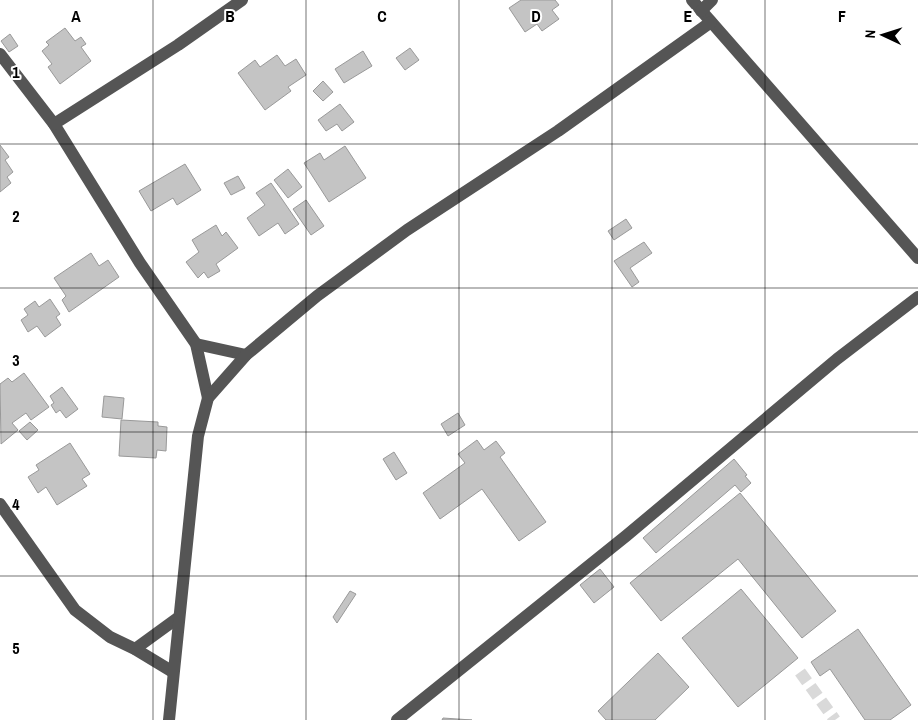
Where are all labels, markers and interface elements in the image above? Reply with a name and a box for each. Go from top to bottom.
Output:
text: A [71,5,81,27]
text: B [225,5,235,27]
text: C [377,5,387,27]
text: D [531,5,541,27]
text: E [684,5,693,27]
text: F [838,5,846,27]
north arrow [858,10,908,60]
text: N [861,29,879,39]
text: 1 [12,61,20,83]
text: 2 [12,205,20,227]
text: 3 [12,349,20,371]
text: 4 [12,493,20,515]
text: 5 [12,637,20,659]

